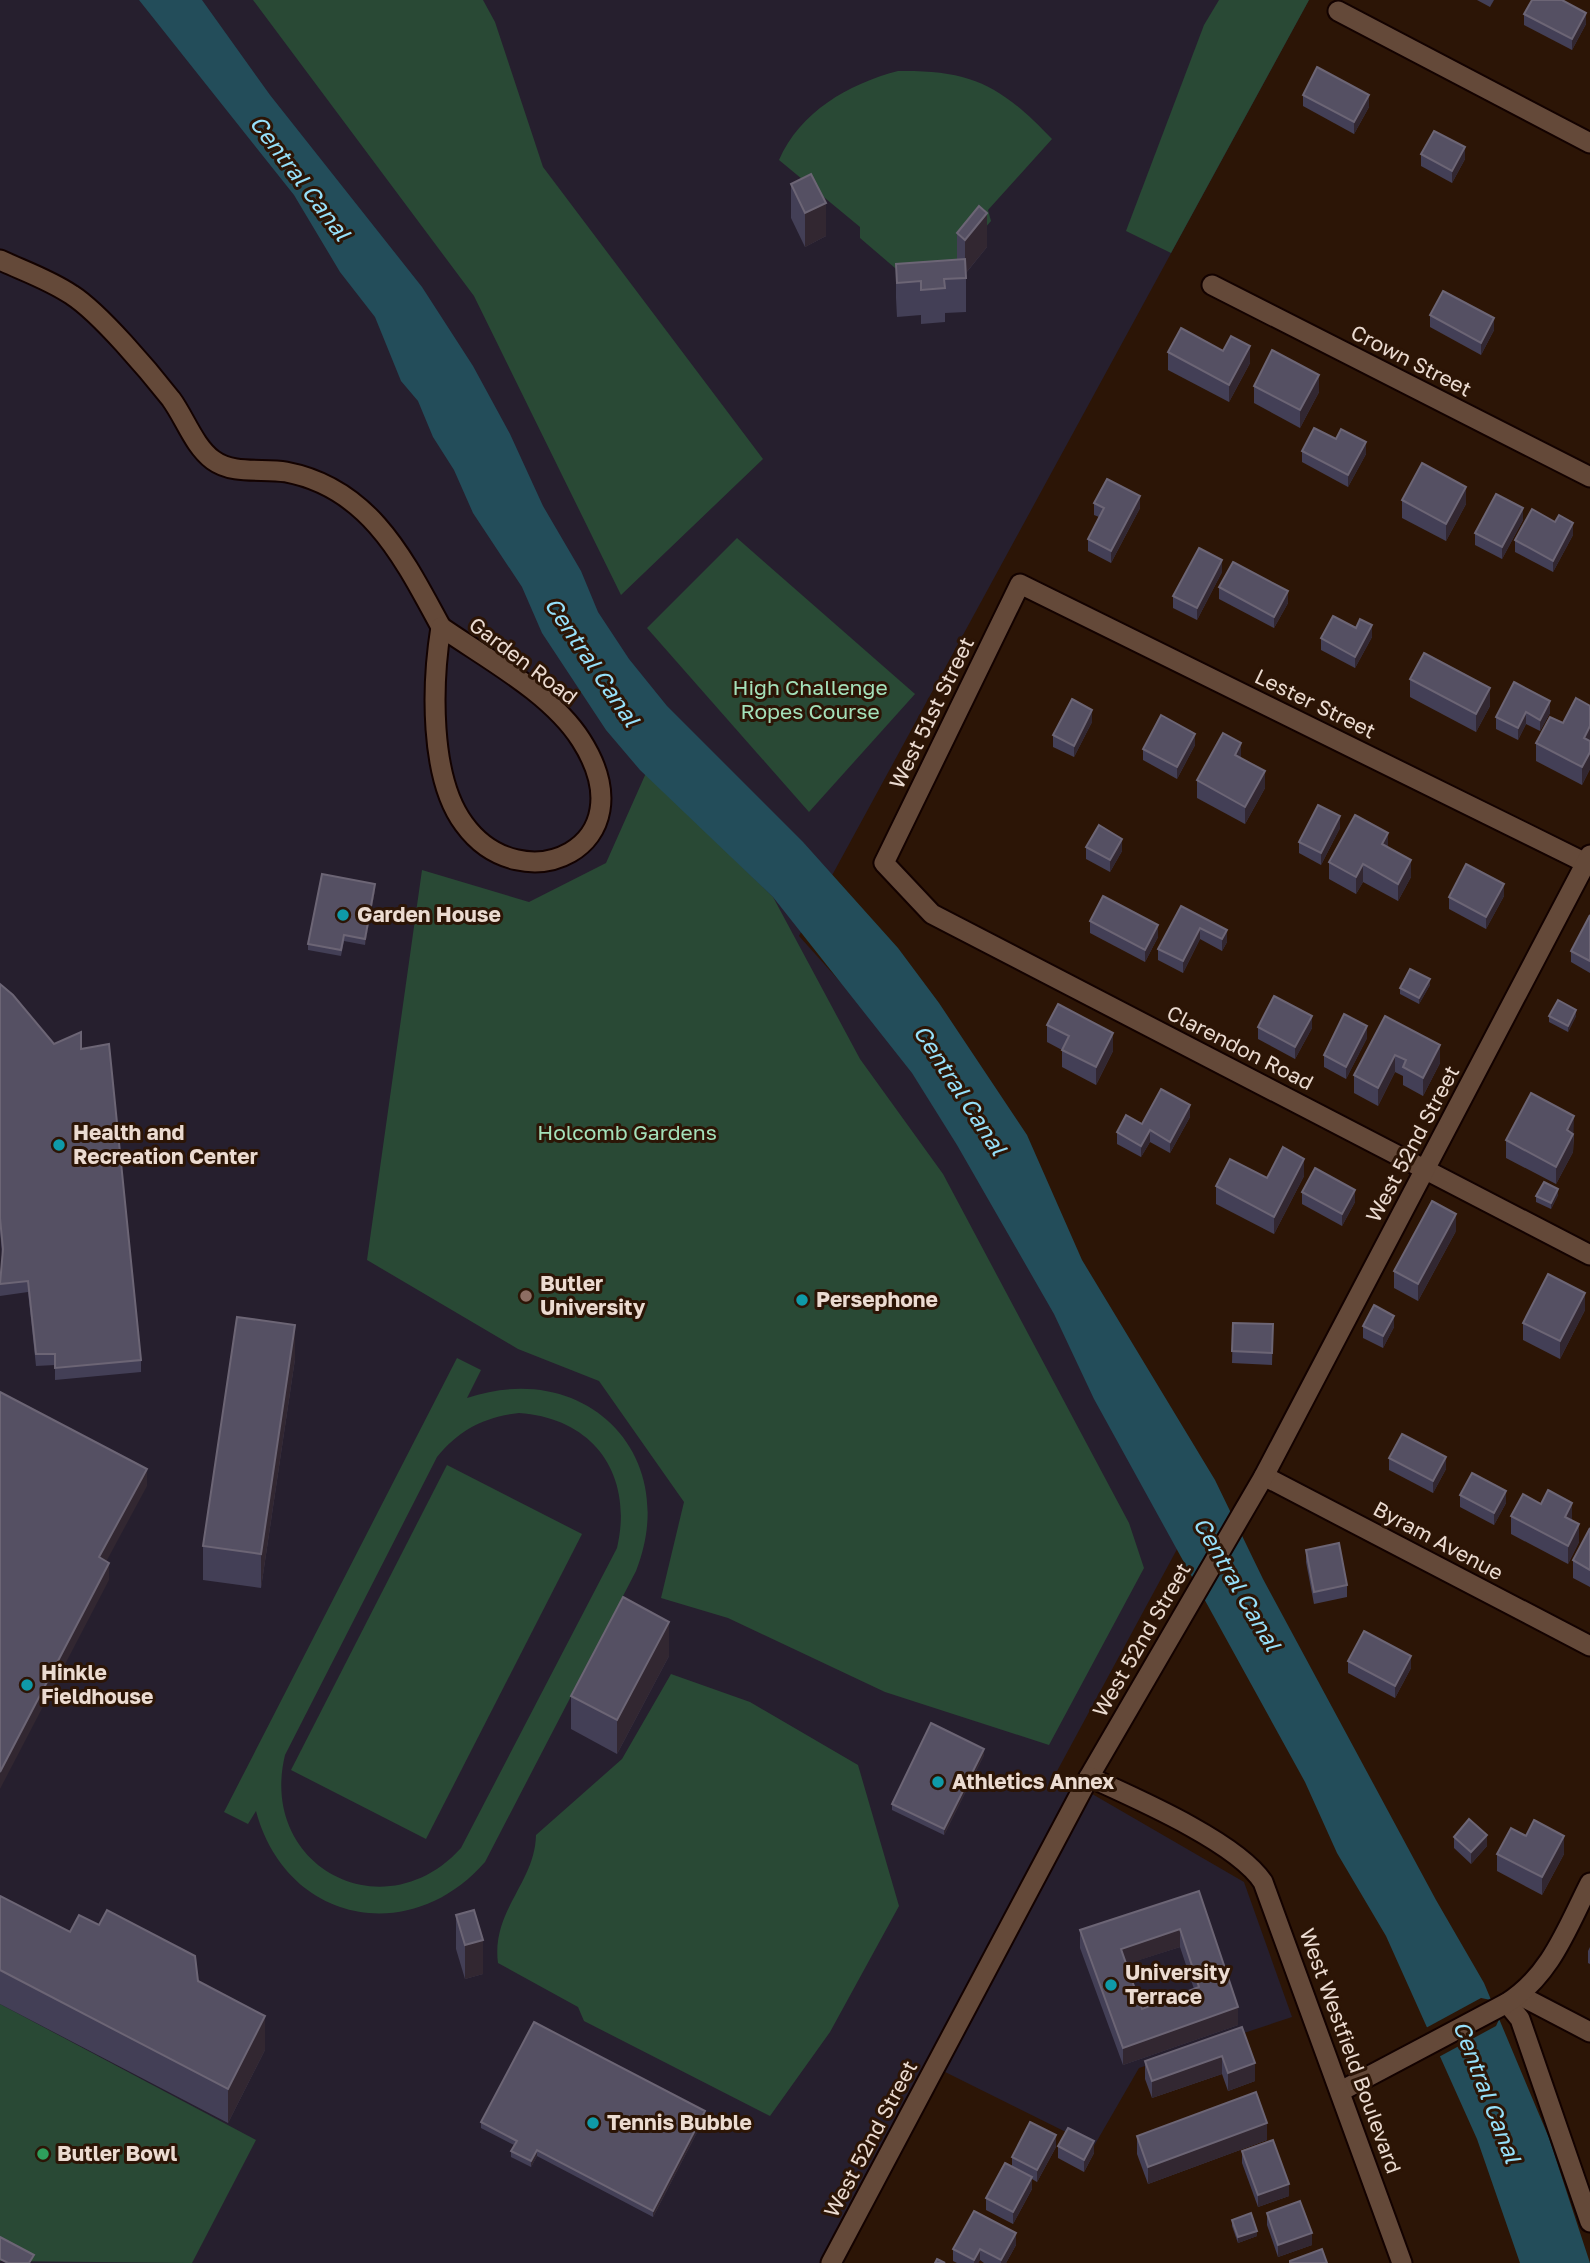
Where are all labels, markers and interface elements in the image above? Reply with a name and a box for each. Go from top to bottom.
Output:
water label: Central Canal [244,109,358,247]
street label: Crown Street [1347,319,1476,402]
water label: Central Canal [539,591,647,733]
street label: Garden Road [464,611,583,710]
street label: West 51st Street [883,632,979,793]
street label: Lester Street [1251,663,1380,744]
park label: High Challenge Ropes Course [732,674,888,724]
place label: Garden House [357,901,501,927]
marker: Garden House [335,907,351,923]
street label: Clarendon Road [1163,999,1318,1095]
water label: Central Canal [908,1019,1014,1161]
street label: West 52nd Street [1360,1061,1464,1226]
place label: Health and Recreation Center [73,1119,258,1169]
park label: Holcomb Gardens [537,1119,717,1145]
marker: Health and Recreation Center [51,1137,67,1153]
place label: Butler University [540,1270,646,1320]
place label: Persephone [816,1286,938,1312]
marker: Butler University [518,1288,534,1304]
marker: Persephone [794,1292,810,1308]
street label: Byram Avenue [1369,1495,1508,1585]
water label: Central Canal [1188,1512,1288,1657]
street label: West 52nd Street [1086,1558,1196,1721]
place label: Hinkle Fieldhouse [41,1659,153,1709]
marker: Hinkle Fieldhouse [19,1677,35,1693]
place label: Athletics Annex [952,1768,1114,1794]
marker: Athletics Annex [930,1774,946,1790]
street label: West Westfield Boulevard [1294,1925,1407,2177]
place label: University Terrace [1125,1959,1231,2009]
marker: University Terrace [1103,1977,1119,1993]
water label: Central Canal [1448,2017,1528,2168]
street label: West 52nd Street [818,2056,922,2221]
place label: Tennis Bubble [607,2109,752,2135]
marker: Tennis Bubble [585,2115,601,2131]
place label: Butler Bowl [57,2140,177,2166]
marker: Butler Bowl [35,2146,51,2162]

